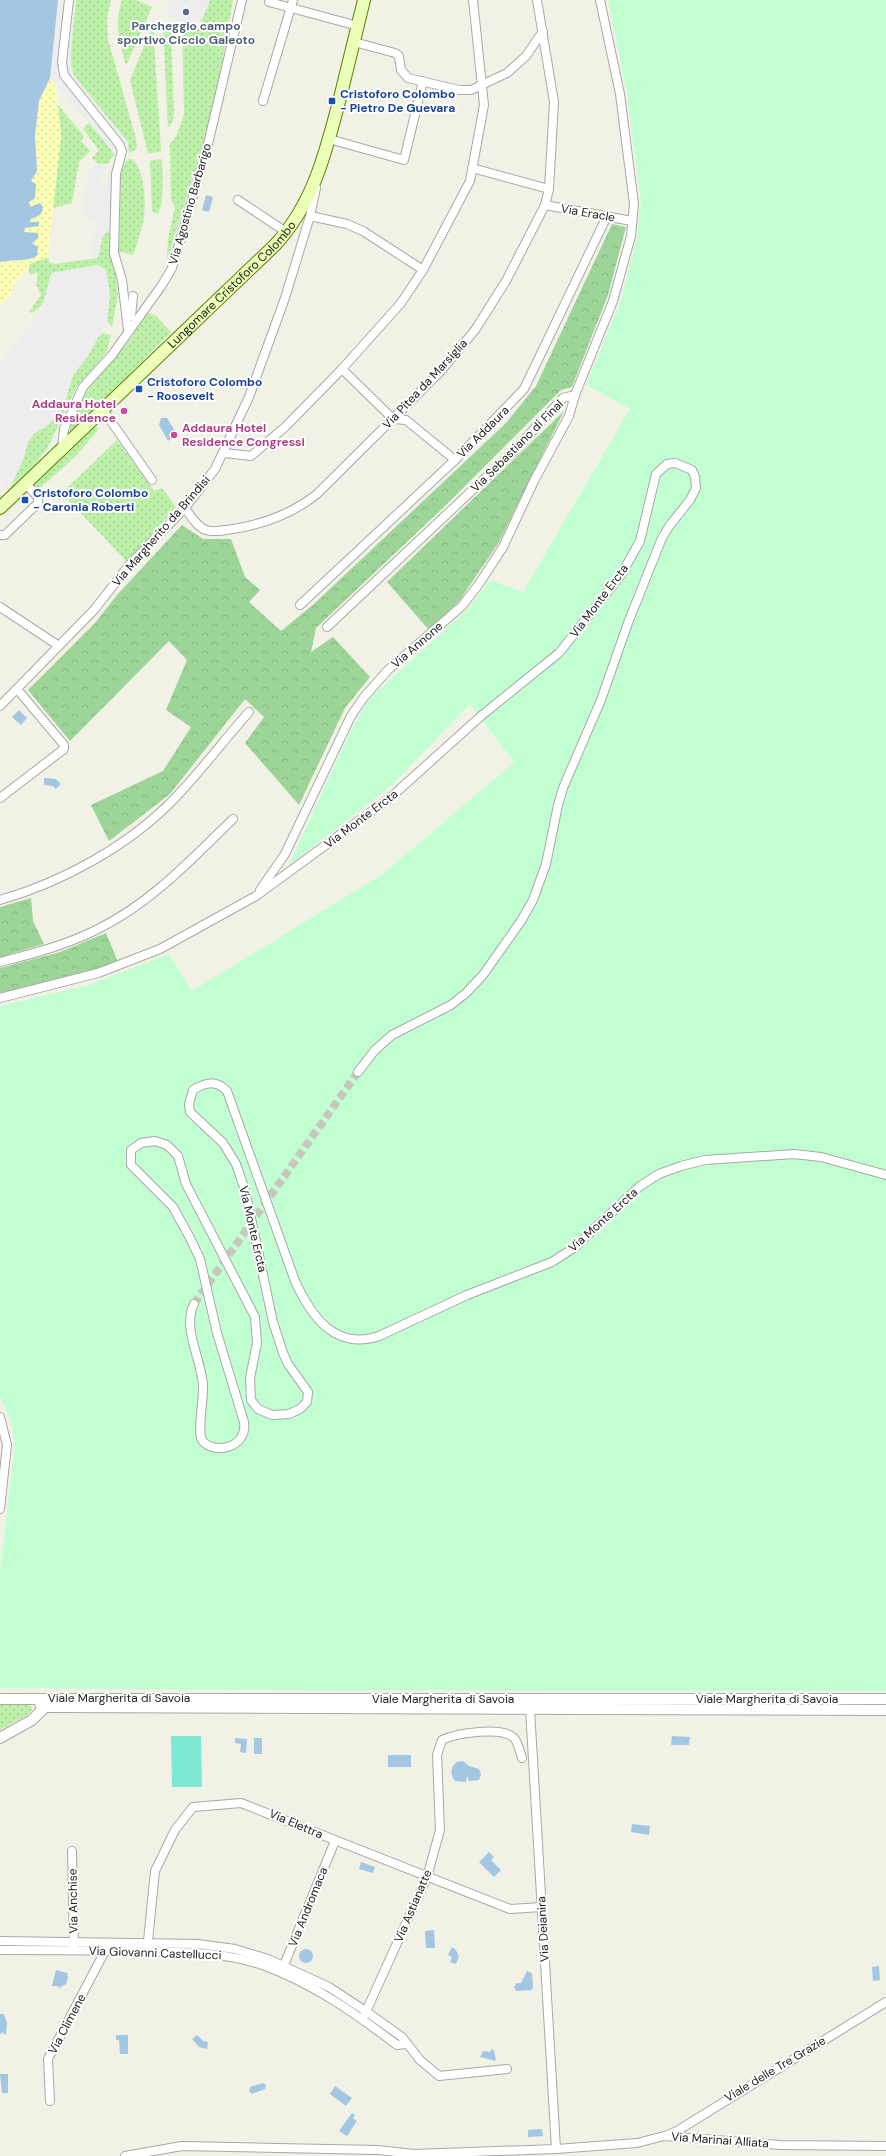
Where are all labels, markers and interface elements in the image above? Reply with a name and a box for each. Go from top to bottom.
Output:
marker: Parcheggio campo sportivo Ciccio Galeoto [181,7,191,17]
place label: Parcheggio campo sportivo Ciccio Galeoto [117,18,255,48]
place label: Cristoforo Colombo - Pietro De Guevara [340,86,455,116]
marker: Cristoforo Colombo - Pietro De Guevara [327,96,337,106]
street label: Via Agostino Barbarigo [165,141,215,267]
street label: Via Eracle [560,200,617,226]
street label: Lungomare Cristoforo Colombo [164,218,300,352]
street label: Via Pitea da Marsiglia [379,336,471,432]
place label: Cristoforo Colombo - Roosevelt [147,374,262,404]
marker: Cristoforo Colombo - Roosevelt [134,384,144,394]
place label: Addaura Hotel Residence [32,396,116,426]
street label: Via Sebastiano di Final [467,396,567,496]
street label: Via Addaura [453,402,513,462]
marker: Addaura Hotel Residence [119,406,129,416]
place label: Addaura Hotel Residence Congressi [182,420,305,450]
marker: Addaura Hotel Residence Congressi [169,430,179,440]
street label: Via Margherito da Brindisi [108,472,214,590]
place label: Cristoforo Colombo - Caronia Roberti [33,485,148,515]
marker: Cristoforo Colombo - Caronia Roberti [20,495,30,505]
street label: Via Monte Ercta [566,561,632,641]
street label: Via Annone [388,618,446,672]
street label: Via Monte Ercta [321,786,401,852]
street label: Via Monte Ercta [235,1184,271,1274]
street label: Via Monte Ercta [565,1185,641,1255]
street label: Viale Margherita di Savoia [48,1690,190,1706]
street label: Viale Margherita di Savoia [372,1691,514,1707]
street label: Viale Margherita di Savoia [696,1691,838,1707]
street label: Via Elettra [267,1805,325,1843]
street label: Via Andromaca [285,1865,331,1949]
street label: Via Astianatte [390,1867,436,1945]
street label: Via Anchise [64,1868,82,1934]
street label: Via Deianira [533,1896,553,1962]
street label: Via Giovanni Castellucci [88,1943,222,1963]
street label: Via Climene [44,1991,90,2057]
street label: Viale delle Tre Grazie [721,2032,829,2106]
street label: Via Marinai Alliata [671,2129,769,2151]

